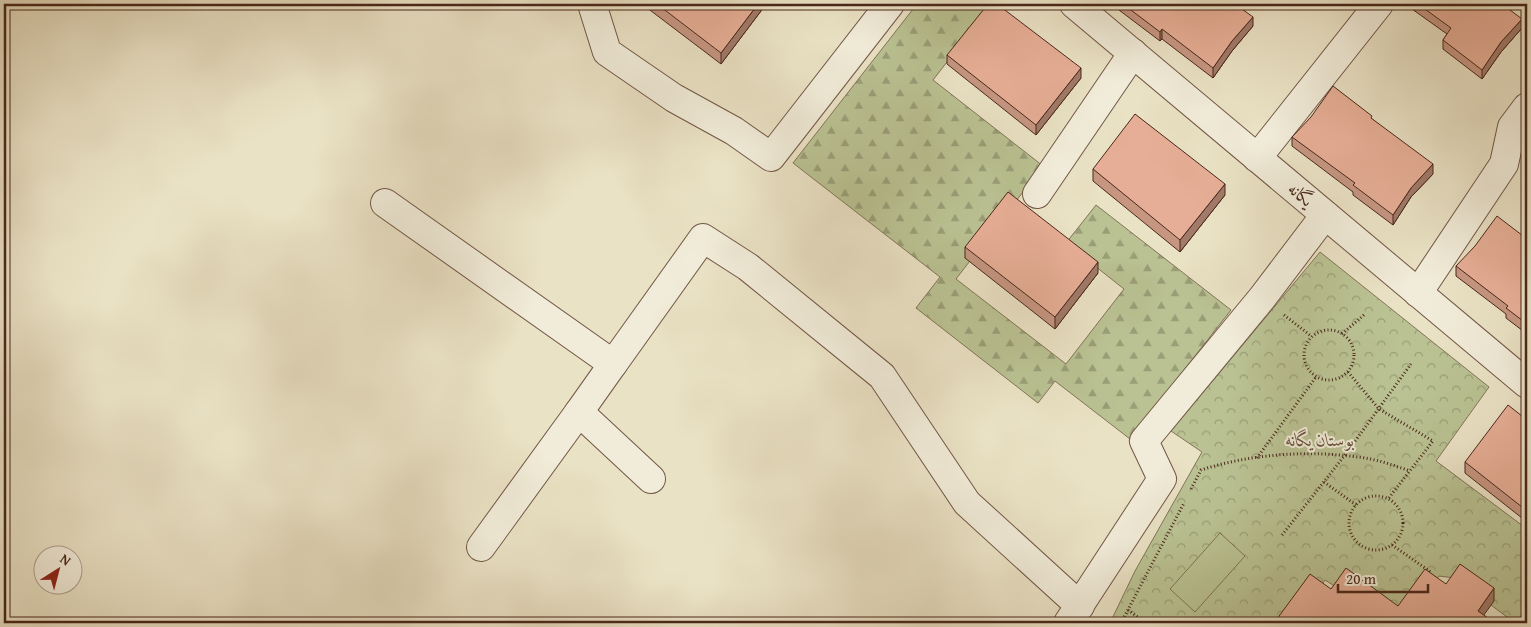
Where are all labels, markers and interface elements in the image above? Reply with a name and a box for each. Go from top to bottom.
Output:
street label: یگانه [1282,175,1321,214]
park label: بوستان یگانه [1286,426,1355,453]
north arrow [32,544,82,594]
text: N [56,549,76,571]
scale bar [1338,562,1428,594]
text: 20 m [1346,568,1377,589]

